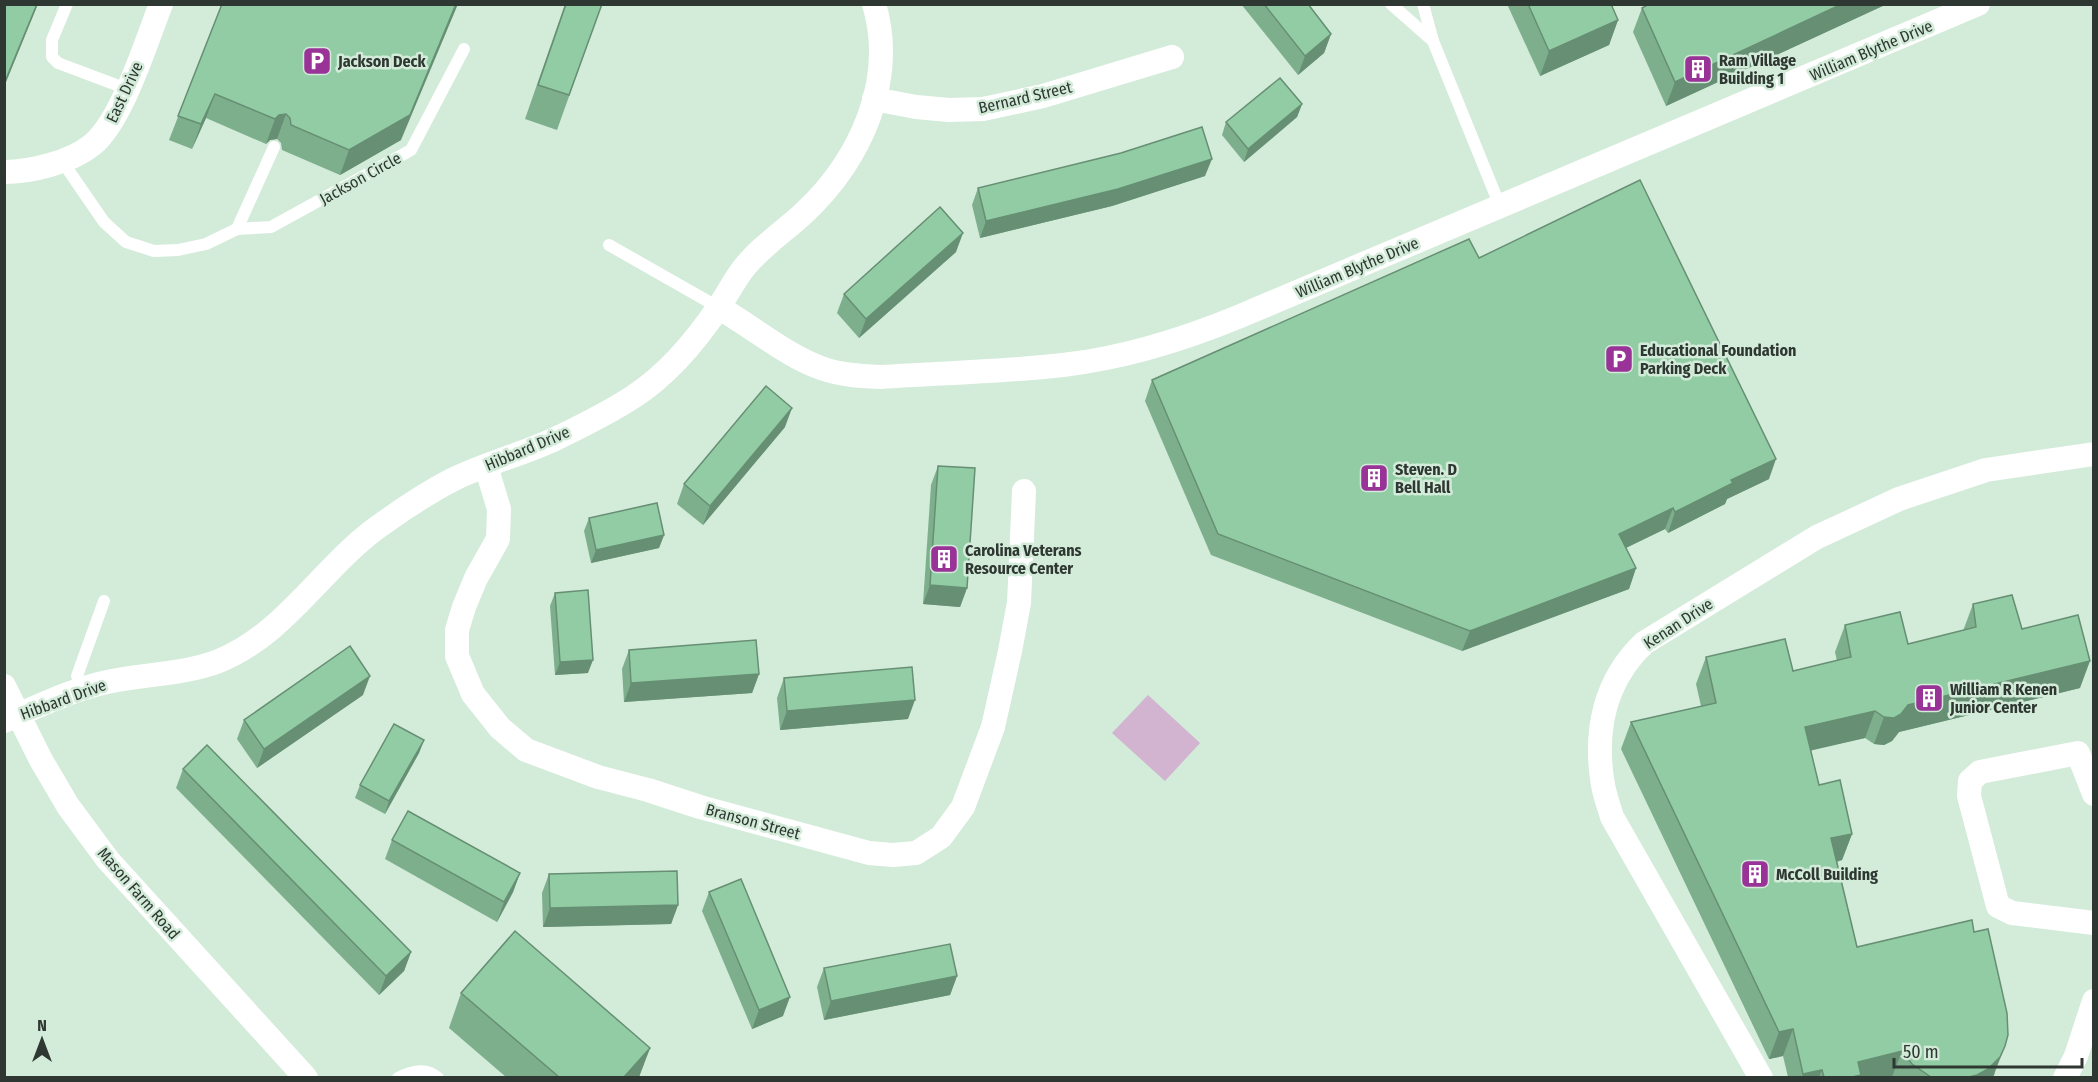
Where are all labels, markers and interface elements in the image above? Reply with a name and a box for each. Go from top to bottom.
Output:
street label: William Blythe Drive [1807,16,1936,85]
parking icon: Jackson Deck [301,45,333,77]
place label: Ram Village Building 1 [1719,51,1796,88]
place label: Jackson Deck [337,52,427,71]
building icon: Ram Village Building 1 [1682,53,1714,85]
street label: East Drive [102,59,147,126]
street label: Bernard Street [977,77,1074,117]
street label: Jackson Circle [316,148,404,209]
street label: William Blythe Drive [1293,233,1422,302]
place label: Educational Foundation Parking Deck [1640,341,1796,378]
parking icon: Educational Foundation Parking Deck [1603,343,1635,375]
street label: Hibbard Drive [482,422,572,475]
place label: Steven. D Bell Hall [1395,460,1458,497]
building icon: Steven. D Bell Hall [1358,462,1390,494]
place label: Carolina Veterans Resource Center [965,541,1082,578]
building icon: Carolina Veterans Resource Center [928,543,960,575]
street label: Kenan Drive [1640,594,1716,653]
street label: Hibbard Drive [18,675,109,724]
place label: William R Kenen Junior Center [1949,680,2057,717]
building icon: William R Kenen Junior Center [1913,682,1945,714]
street label: Branson Street [704,800,803,843]
street label: Mason Farm Road [94,844,184,943]
building icon: McColl Building [1739,858,1771,890]
place label: McColl Building [1776,865,1878,884]
north arrow [12,1010,72,1070]
text: N [37,1016,47,1035]
scale bar [1894,1031,2082,1069]
text: 50 m [1903,1041,1939,1063]

